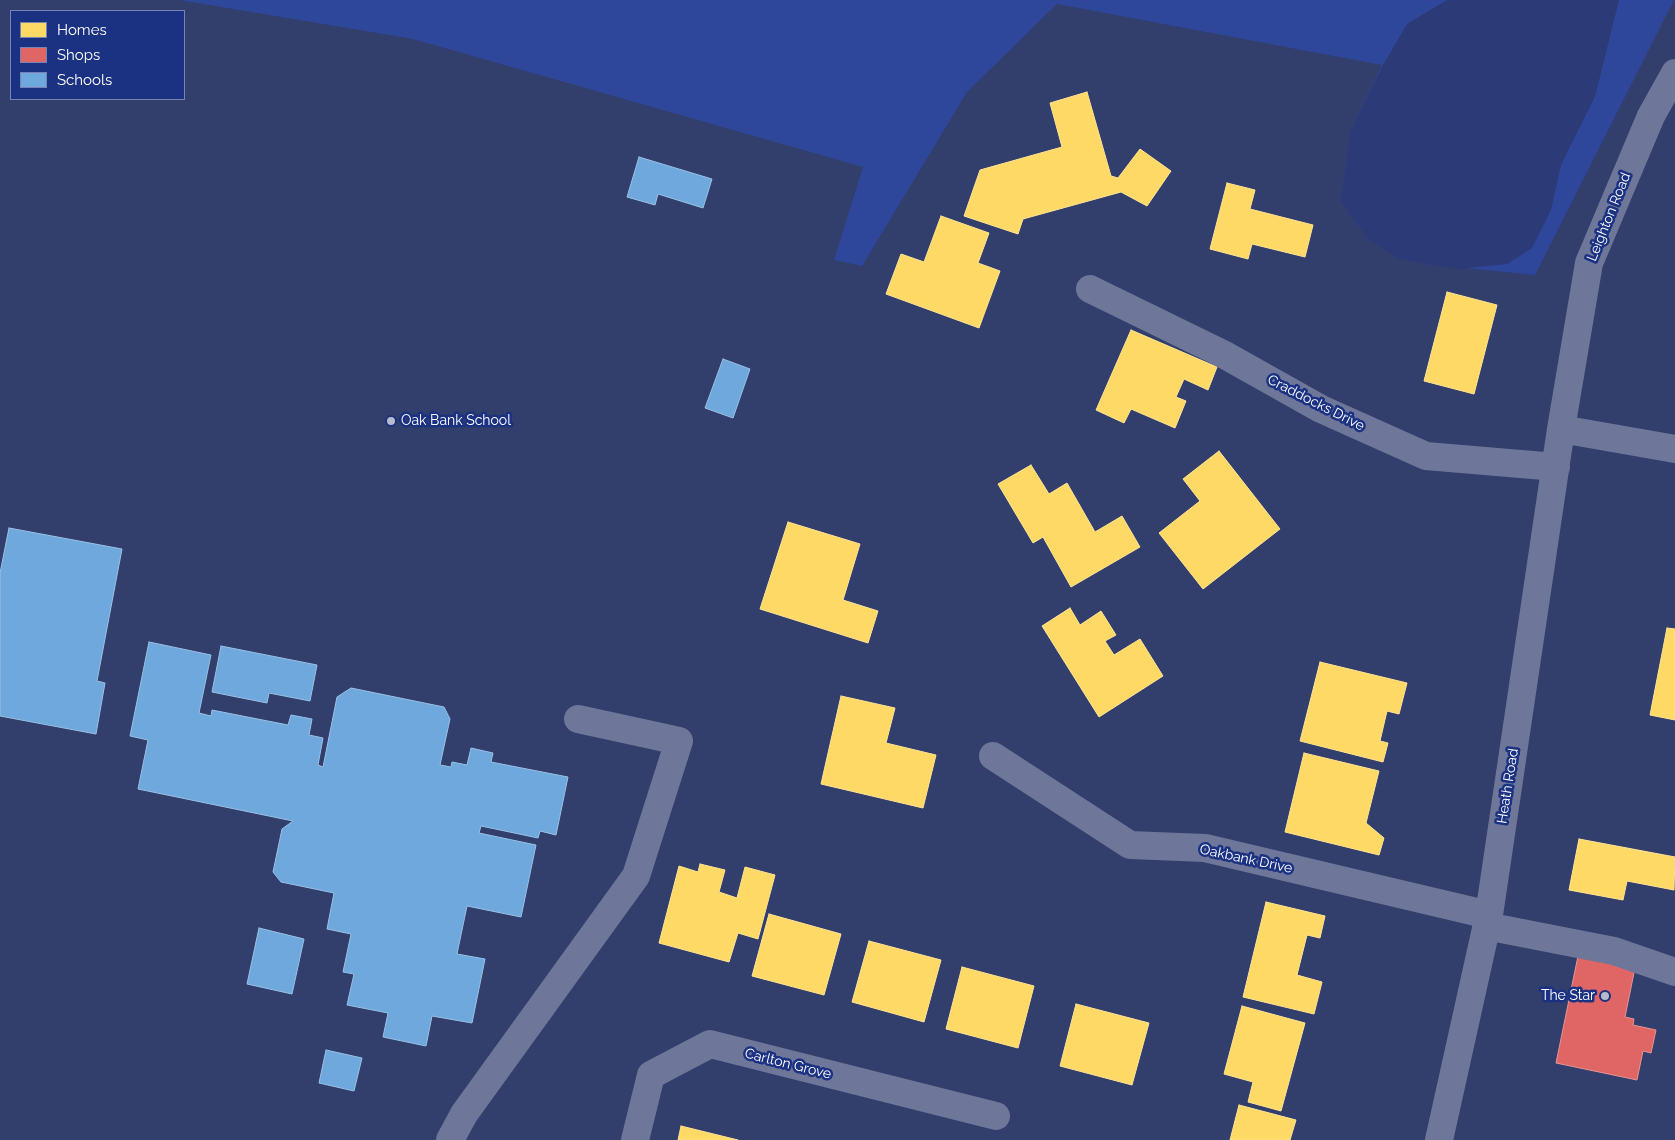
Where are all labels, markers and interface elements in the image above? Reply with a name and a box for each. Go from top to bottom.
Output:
legend [10,10,185,100]
text: Homes [57,21,107,39]
text: Shops [57,46,100,64]
text: Schools [57,71,112,89]
street label: Leighton Road [1584,170,1634,264]
street label: Craddocks Drive [1265,371,1367,435]
place label: Oak Bank School [401,413,511,429]
marker: Oak Bank School [385,415,397,427]
street label: Heath Road [1494,747,1522,825]
street label: Oakbank Drive [1198,841,1294,877]
place label: The Star [1541,988,1595,1004]
marker: The Star [1599,990,1611,1002]
street label: Carlton Grove [743,1045,833,1083]

